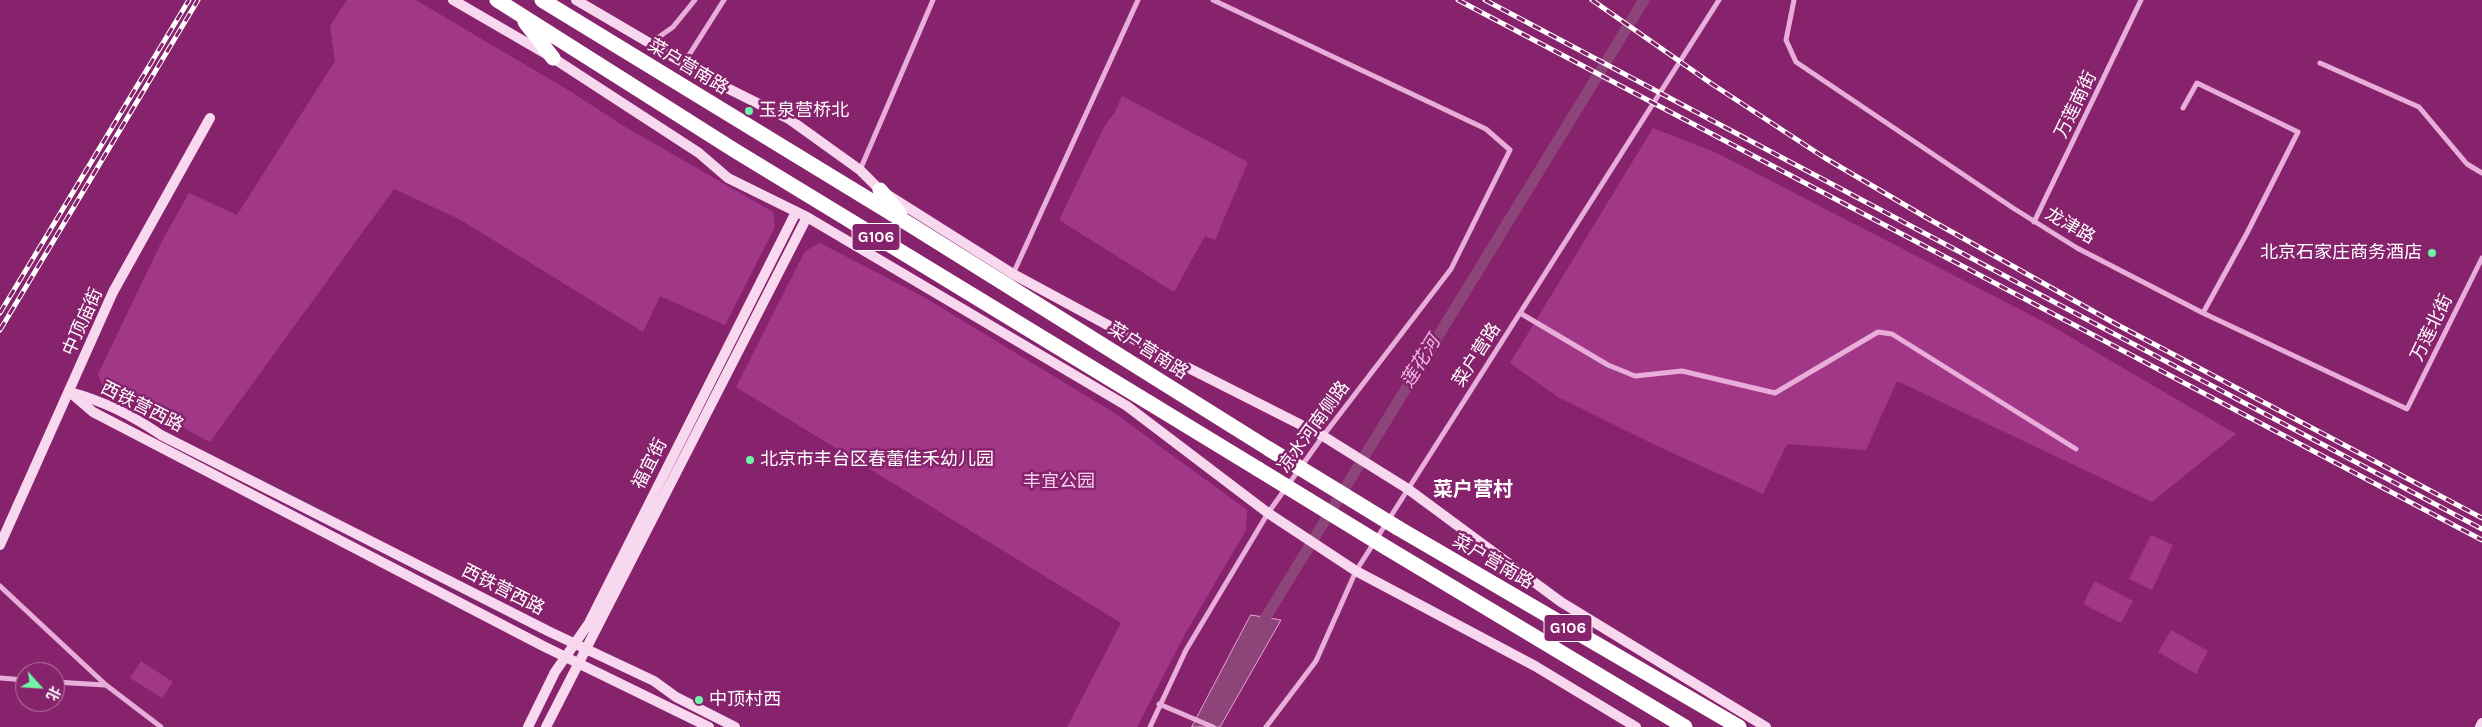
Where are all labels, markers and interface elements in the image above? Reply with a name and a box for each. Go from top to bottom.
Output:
street label: 菜户营南路 [644,35,732,99]
street label: 万莲南街 [2051,68,2101,142]
place label: 玉泉营桥北 [759,100,849,122]
marker: 玉泉营桥北 [743,105,755,117]
street label: 龙津路 [2041,203,2099,249]
road number: G106 [852,223,900,250]
place label: 北京石家庄商务酒店 [2260,242,2422,264]
marker: 北京石家庄商务酒店 [2426,247,2438,259]
street label: 中顶庙街 [58,285,108,359]
street label: 万莲北街 [2407,291,2457,365]
street label: 菜户营南路 [1104,318,1192,384]
street label: 菜户营路 [1448,319,1506,391]
water label: 莲花河 [1396,332,1446,392]
street label: 西铁营西路 [97,377,187,437]
street label: 凉水河南侧路 [1274,377,1354,477]
street label: 福宜街 [628,435,672,493]
place label: 北京市丰台区春蕾佳禾幼儿园 [760,449,994,471]
marker: 北京市丰台区春蕾佳禾幼儿园 [744,454,756,466]
park label: 丰宜公园 [1023,471,1095,493]
district label: 菜户营村 [1433,478,1513,502]
street label: 菜户营南路 [1449,530,1537,594]
street label: 西铁营西路 [458,560,548,620]
road number: G106 [1544,614,1592,641]
north arrow [15,662,65,712]
text: 北 [42,683,64,703]
place label: 中顶村西 [709,689,781,711]
marker: 中顶村西 [693,694,705,706]

